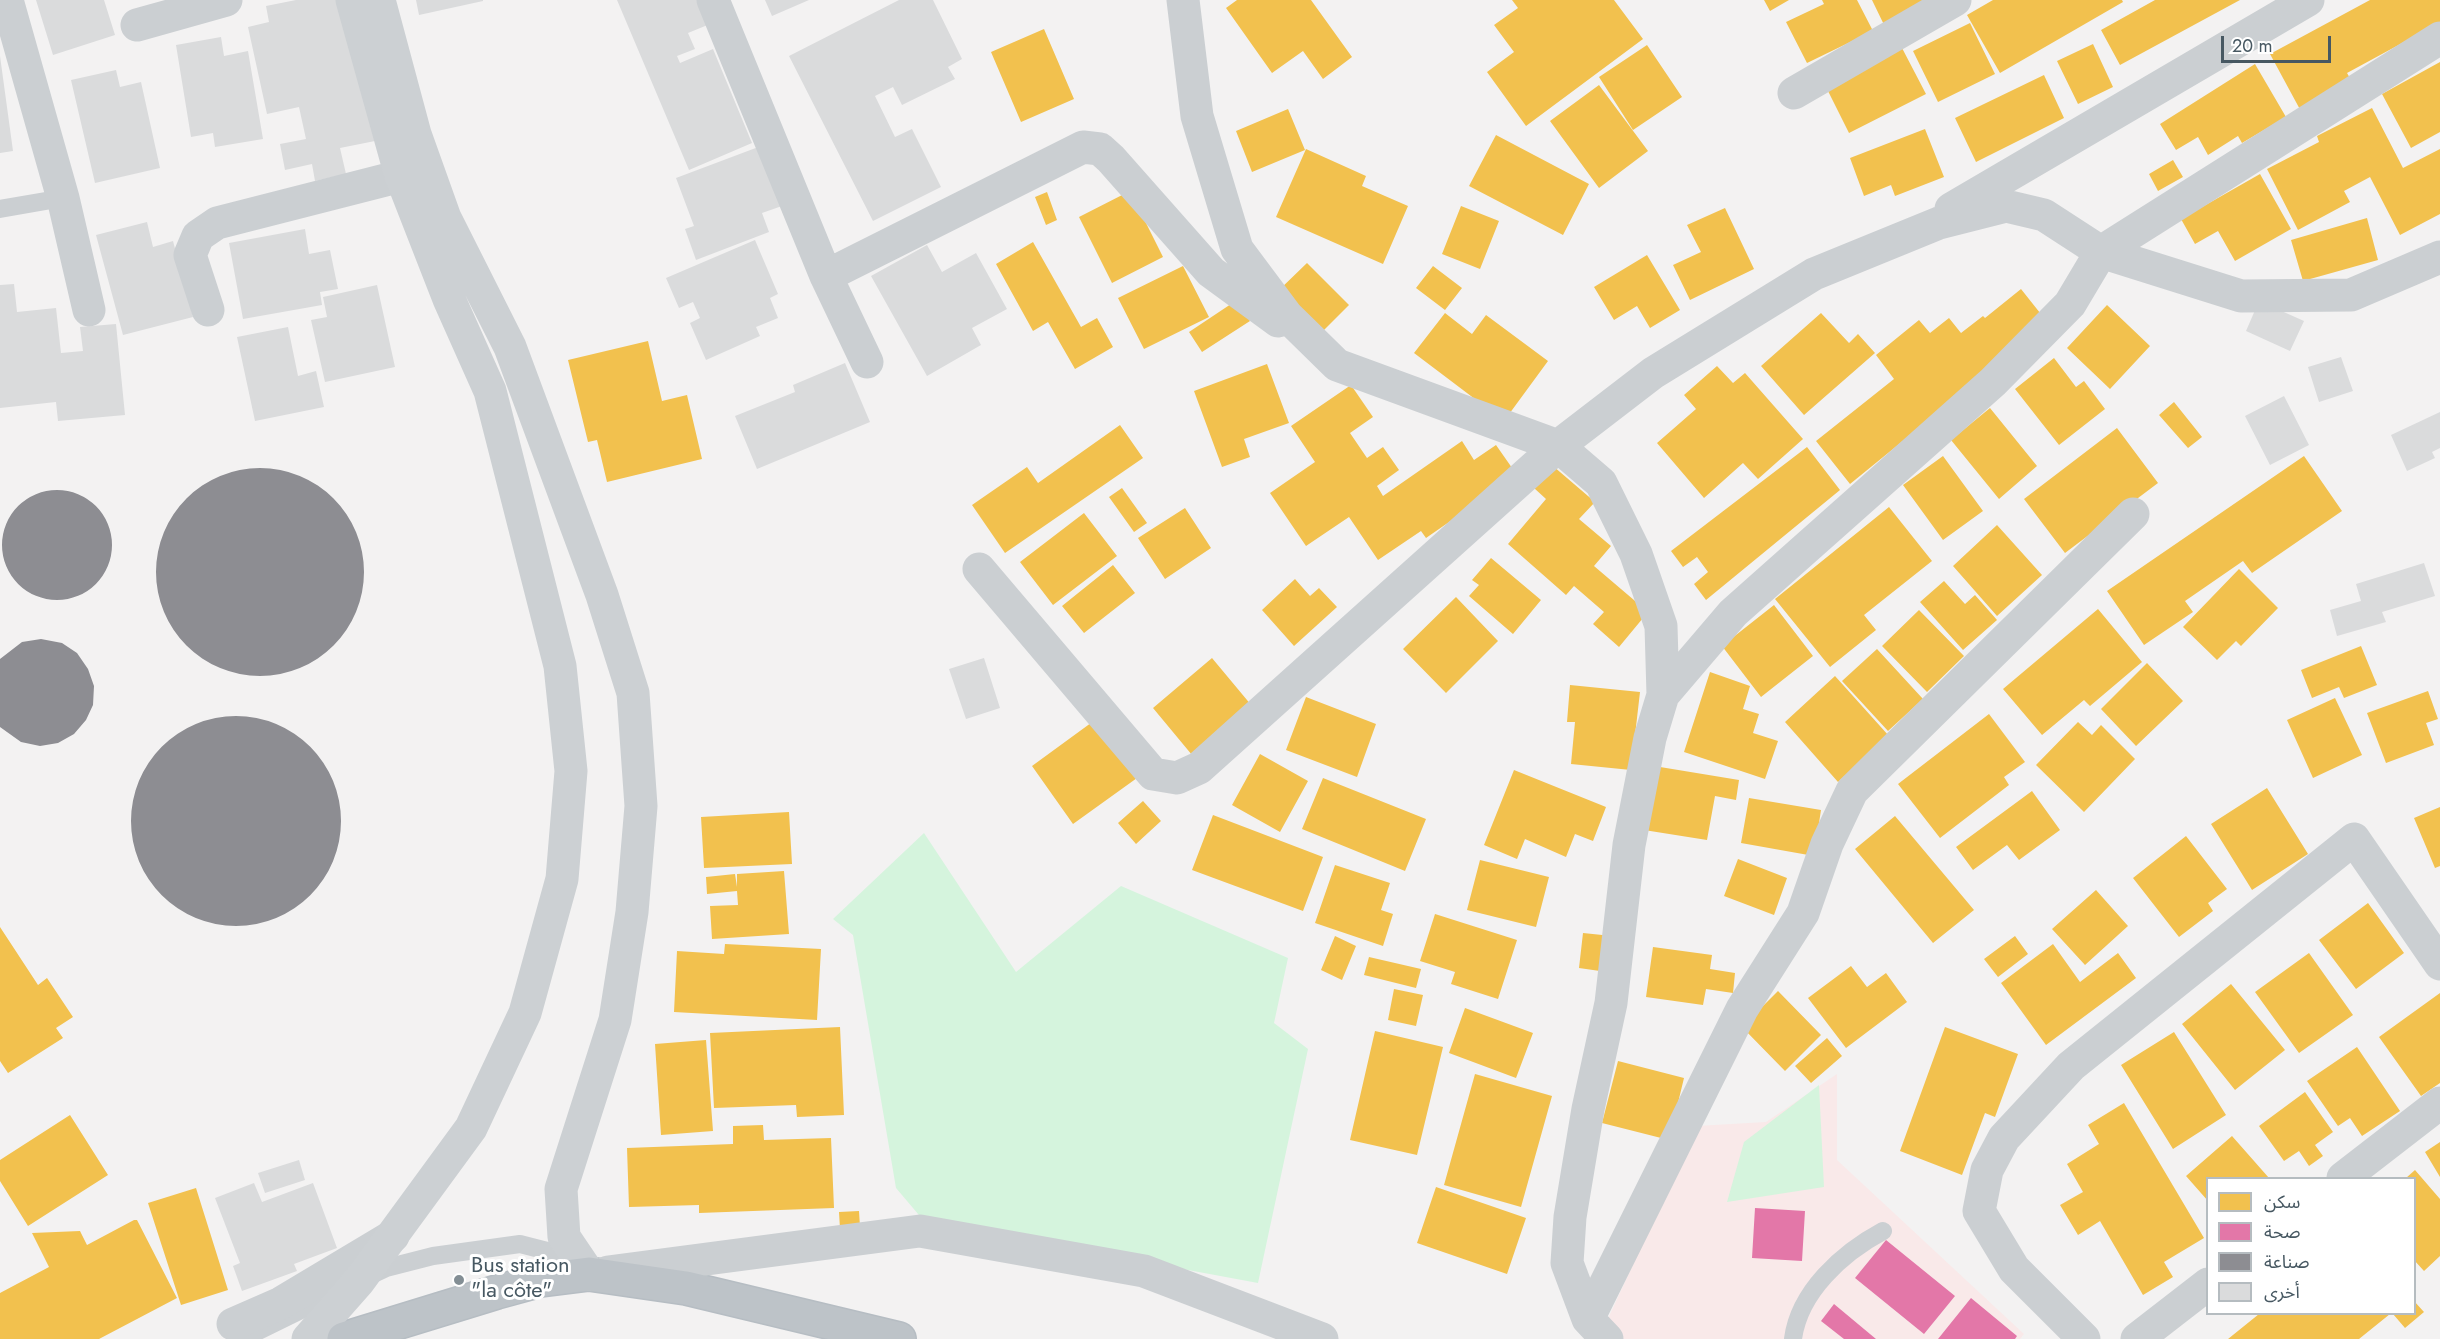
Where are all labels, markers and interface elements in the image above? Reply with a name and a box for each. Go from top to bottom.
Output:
scale bar [2224,24,2334,62]
text: 20 m [2232,33,2272,59]
legend [2206,1177,2416,1315]
text: سكن [2264,1189,2300,1215]
text: صحة [2264,1219,2300,1245]
text: صناعة [2264,1249,2309,1275]
place label: Bus station "la côte" [471,1254,570,1306]
marker: Bus station "la côte" [452,1273,466,1287]
text: أخرى [2264,1279,2300,1305]

